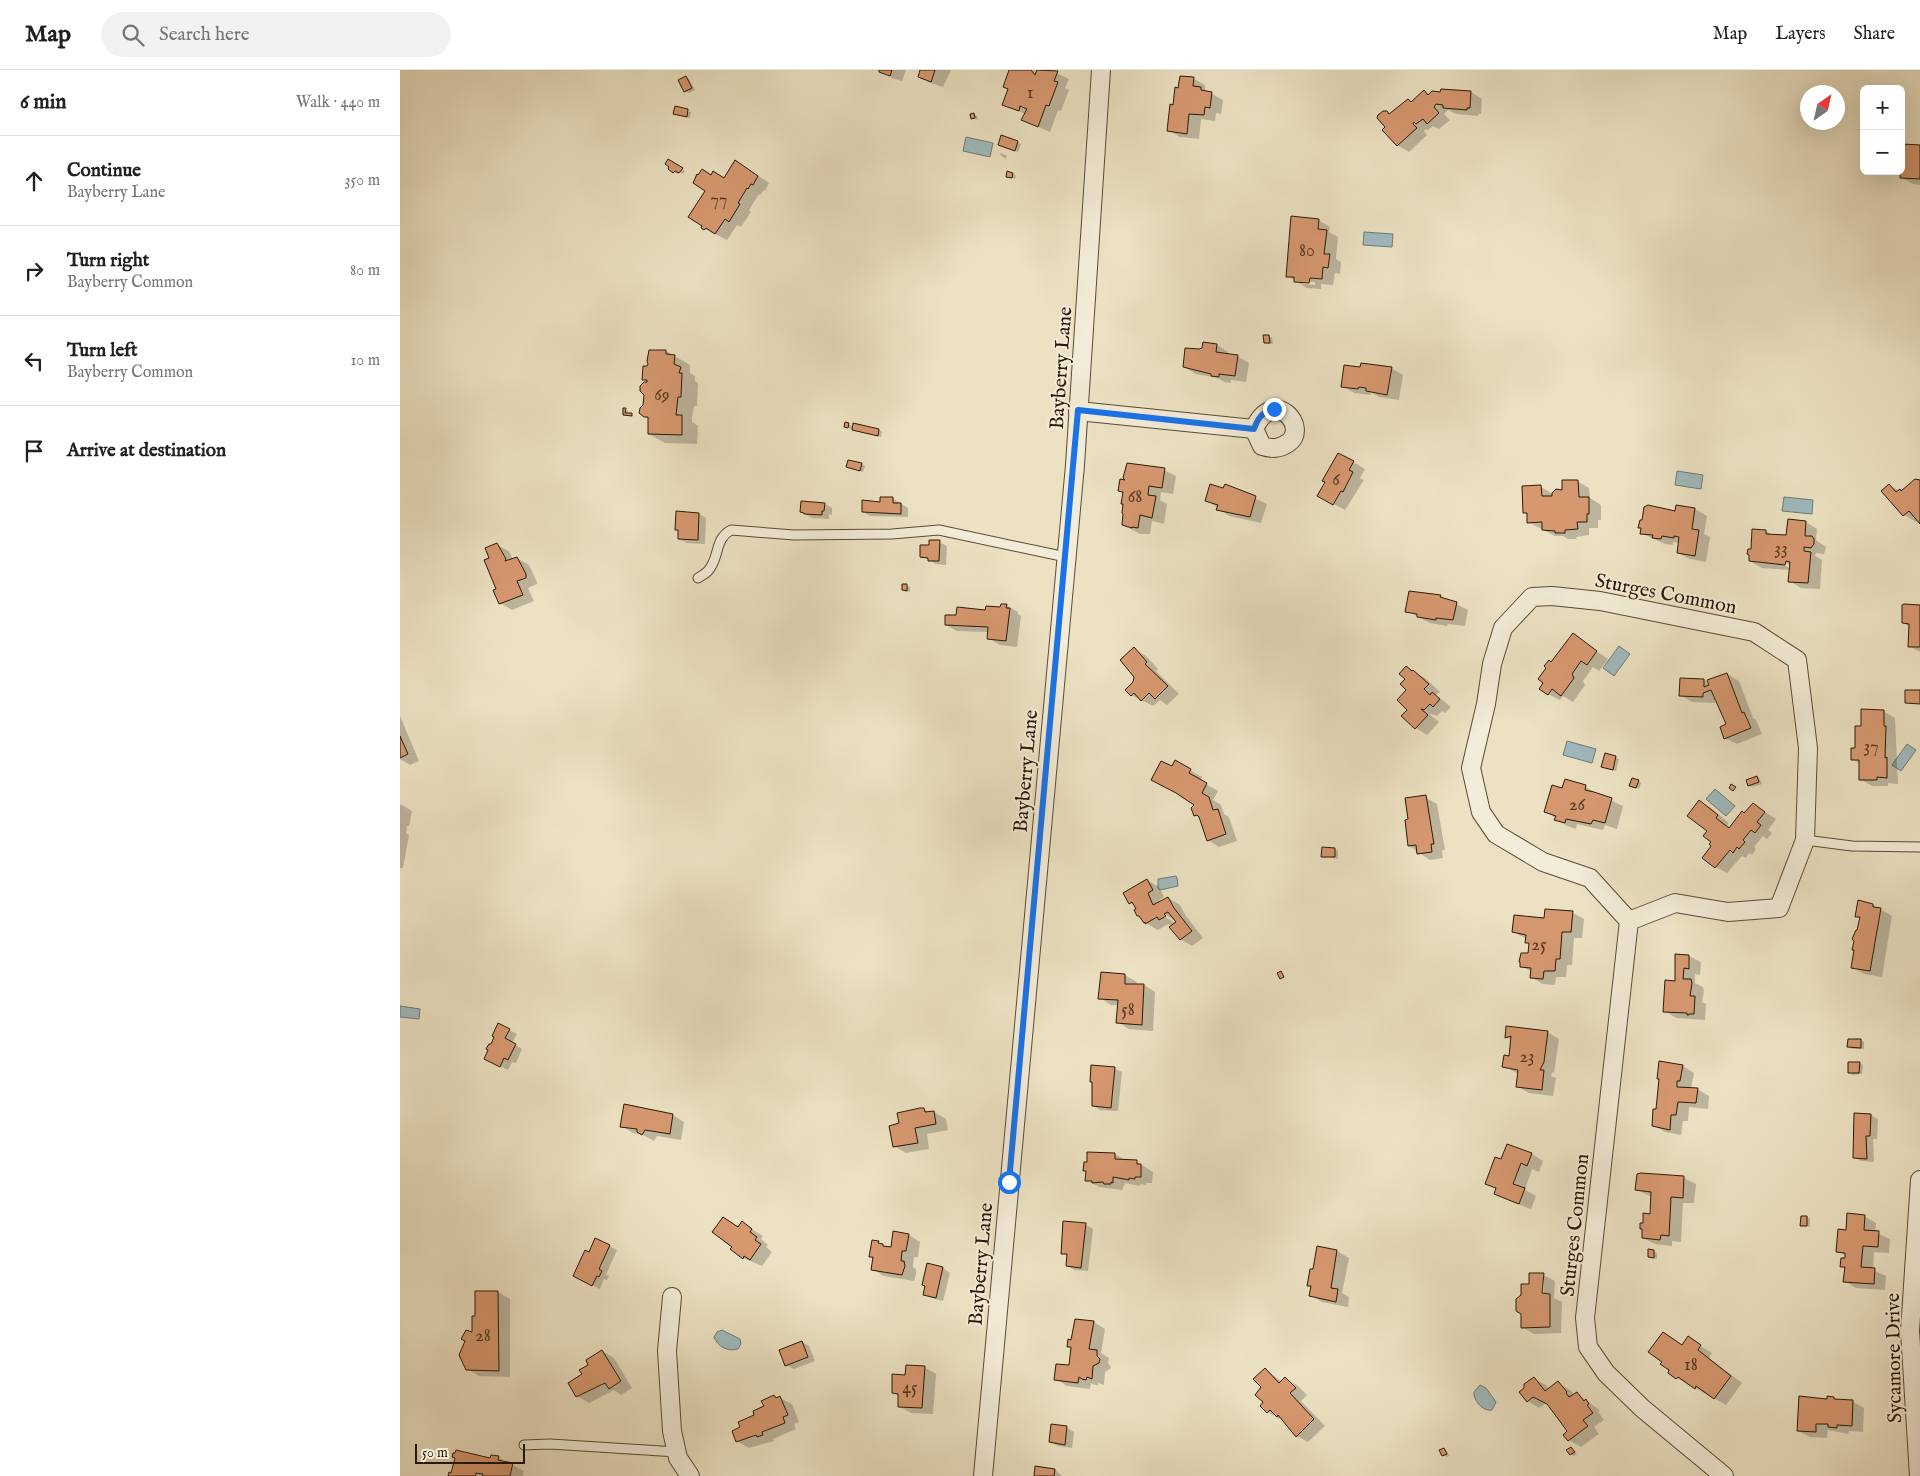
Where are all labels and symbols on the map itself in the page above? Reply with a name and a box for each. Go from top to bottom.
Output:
house number: 1 [1027,82,1033,105]
north arrow [1800,85,1845,130]
house number: 77 [711,189,727,212]
house number: 80 [1299,240,1315,263]
street label: Bayberry Lane [1045,306,1078,430]
house number: 69 [654,384,670,407]
route end [1263,398,1286,421]
house number: 6 [1332,469,1340,492]
house number: 68 [1128,486,1142,509]
house number: 33 [1774,538,1788,561]
street label: Sturges Common [1593,569,1739,621]
street label: Bayberry Lane [1009,709,1044,833]
house number: 37 [1863,736,1879,759]
house number: 26 [1569,794,1585,817]
house number: 25 [1532,934,1547,957]
house number: 58 [1121,999,1135,1022]
house number: 23 [1519,1046,1535,1069]
street label: Sturges Common [1556,1152,1595,1298]
route start [998,1171,1021,1194]
street label: Bayberry Lane [964,1202,999,1326]
street label: Sycamore Drive [1881,1293,1908,1423]
house number: 28 [475,1325,491,1348]
house number: 18 [1684,1354,1698,1377]
house number: 45 [902,1377,918,1400]
scale bar [415,1441,525,1464]

